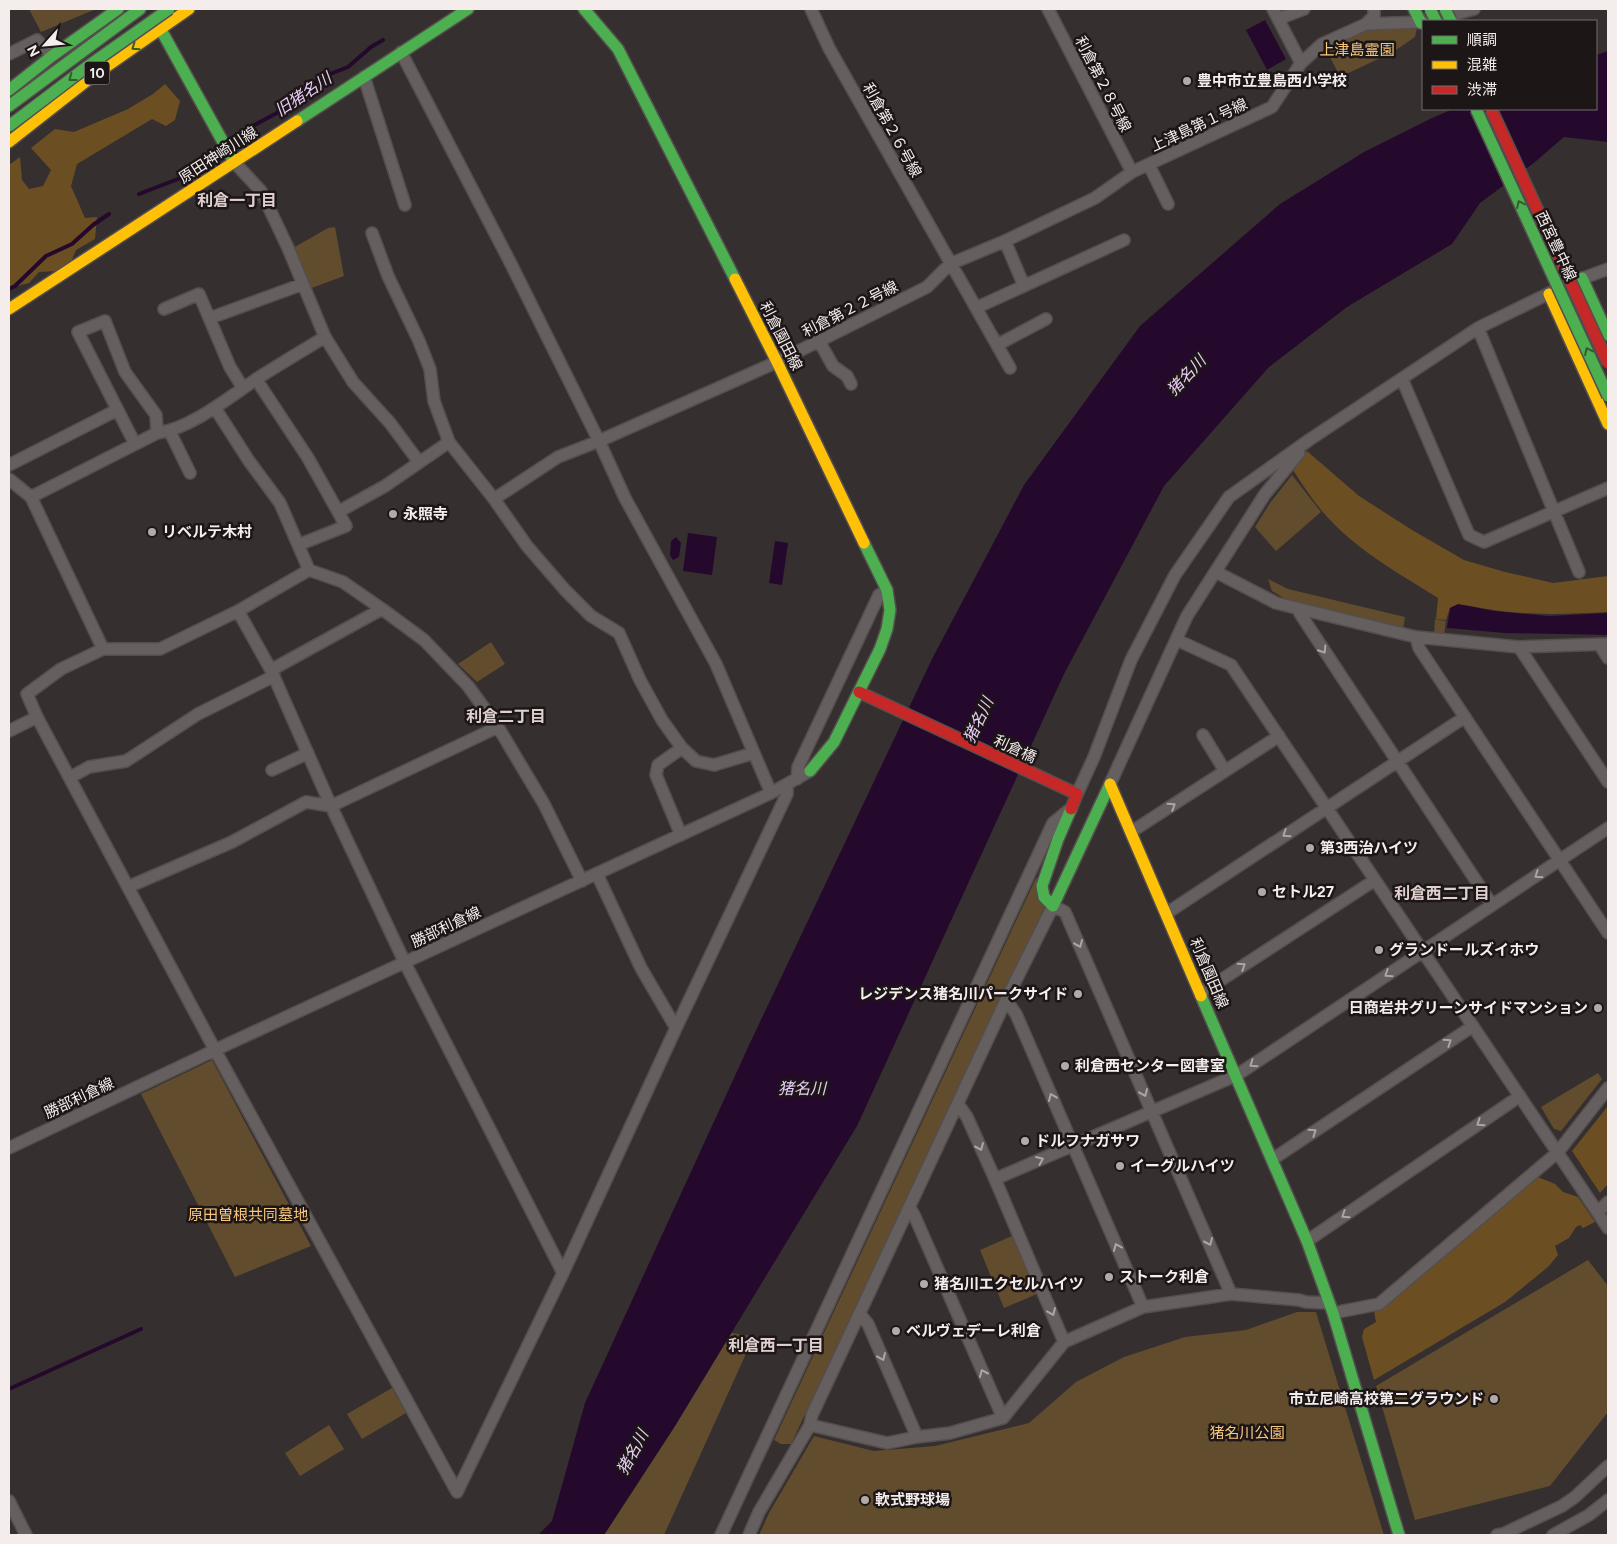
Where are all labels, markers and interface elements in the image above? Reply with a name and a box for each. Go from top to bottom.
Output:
north arrow [20,20,70,70]
legend [1422,20,1597,110]
text: 順調 [1467,31,1497,49]
street label: 利倉第２８号線 [1071,33,1135,135]
one-way arrow [131,41,141,50]
park label: 上津島霊園 [1319,41,1395,59]
text: N [24,42,44,59]
text: 混雑 [1467,56,1497,74]
road number: 10 [84,62,110,84]
water label: 旧猪名川 [271,68,337,120]
one-way arrow [68,72,78,81]
place label: 豊中市立豊島西小学校 [1197,72,1347,90]
marker: 豊中市立豊島西小学校 [1181,75,1193,87]
street label: 利倉第２６号線 [859,80,925,180]
text: 渋滞 [1467,81,1497,99]
street label: 上津島第１号線 [1148,95,1250,155]
street label: 原田神崎川線 [175,123,261,187]
district label: 利倉一丁目 [197,191,277,210]
one-way arrow [1515,200,1526,209]
street label: 西宮豊中線 [1532,208,1580,284]
street label: 利倉第２２号線 [799,277,901,341]
street label: 利倉園田線 [756,298,806,374]
one-way arrow [1584,348,1594,357]
water label: 猪名川 [1163,350,1211,399]
place label: 永照寺 [403,505,448,523]
marker: 永照寺 [387,508,399,520]
place label: リベルテ木村 [162,523,252,541]
marker: リベルテ木村 [146,526,158,538]
one-way arrow [1317,644,1327,653]
water label: 猪名川 [960,693,998,746]
district label: 利倉二丁目 [466,707,546,726]
street label: 利倉橋 [991,731,1039,767]
one-way arrow [1167,803,1176,812]
one-way arrow [1282,828,1291,838]
place label: 第3西治ハイツ [1320,839,1418,857]
marker: 第3西治ハイツ [1304,842,1316,854]
one-way arrow [1535,868,1544,878]
place label: セトル27 [1272,883,1334,901]
district label: 利倉西二丁目 [1394,884,1490,903]
marker: セトル27 [1256,886,1268,898]
street label: 勝部利倉線 [408,903,484,951]
street label: 利倉園田線 [1186,935,1232,1011]
one-way arrow [1073,939,1084,948]
place label: グランドールズイホウ [1389,941,1539,959]
marker: グランドールズイホウ [1373,944,1385,956]
one-way arrow [1237,963,1246,973]
one-way arrow [1385,968,1394,977]
place label: レジデンス猪名川パークサイド [858,985,1068,1003]
marker: レジデンス猪名川パークサイド [1072,988,1084,1000]
place label: 日商岩井グリーンサイドマンション [1349,999,1588,1017]
marker: 日商岩井グリーンサイドマンション [1592,1002,1604,1014]
one-way arrow [1443,1039,1452,1048]
place label: 利倉西センター図書室 [1075,1057,1225,1075]
one-way arrow [1249,1058,1259,1067]
marker: 利倉西センター図書室 [1059,1060,1071,1072]
street label: 勝部利倉線 [41,1074,117,1122]
water label: 猪名川 [778,1079,828,1098]
one-way arrow [1138,1089,1148,1097]
one-way arrow [1048,1093,1059,1102]
one-way arrow [1476,1117,1485,1126]
one-way arrow [1308,1129,1317,1138]
place label: ドルフナガサワ [1035,1132,1140,1150]
marker: ドルフナガサワ [1019,1135,1031,1147]
one-way arrow [974,1142,985,1151]
one-way arrow [1035,1156,1044,1167]
place label: イーグルハイツ [1130,1157,1235,1175]
marker: イーグルハイツ [1114,1160,1126,1172]
park label: 原田曽根共同墓地 [188,1206,308,1224]
one-way arrow [1342,1209,1351,1218]
one-way arrow [1202,1237,1213,1246]
one-way arrow [1112,1243,1123,1252]
place label: ストーク利倉 [1119,1268,1209,1286]
marker: ストーク利倉 [1103,1271,1115,1283]
place label: 猪名川エクセルハイツ [934,1275,1084,1293]
marker: 猪名川エクセルハイツ [918,1278,930,1290]
one-way arrow [1045,1307,1056,1316]
place label: ベルヴェデーレ利倉 [906,1322,1041,1340]
marker: ベルヴェデーレ利倉 [890,1325,902,1337]
district label: 利倉西一丁目 [728,1336,824,1355]
one-way arrow [876,1352,887,1361]
one-way arrow [979,1369,990,1378]
place label: 市立尼崎高校第二グラウンド [1289,1390,1484,1408]
marker: 市立尼崎高校第二グラウンド [1488,1393,1500,1405]
park label: 猪名川公園 [1209,1424,1285,1442]
water label: 猪名川 [613,1425,653,1478]
place label: 軟式野球場 [875,1491,950,1509]
marker: 軟式野球場 [859,1494,871,1506]

